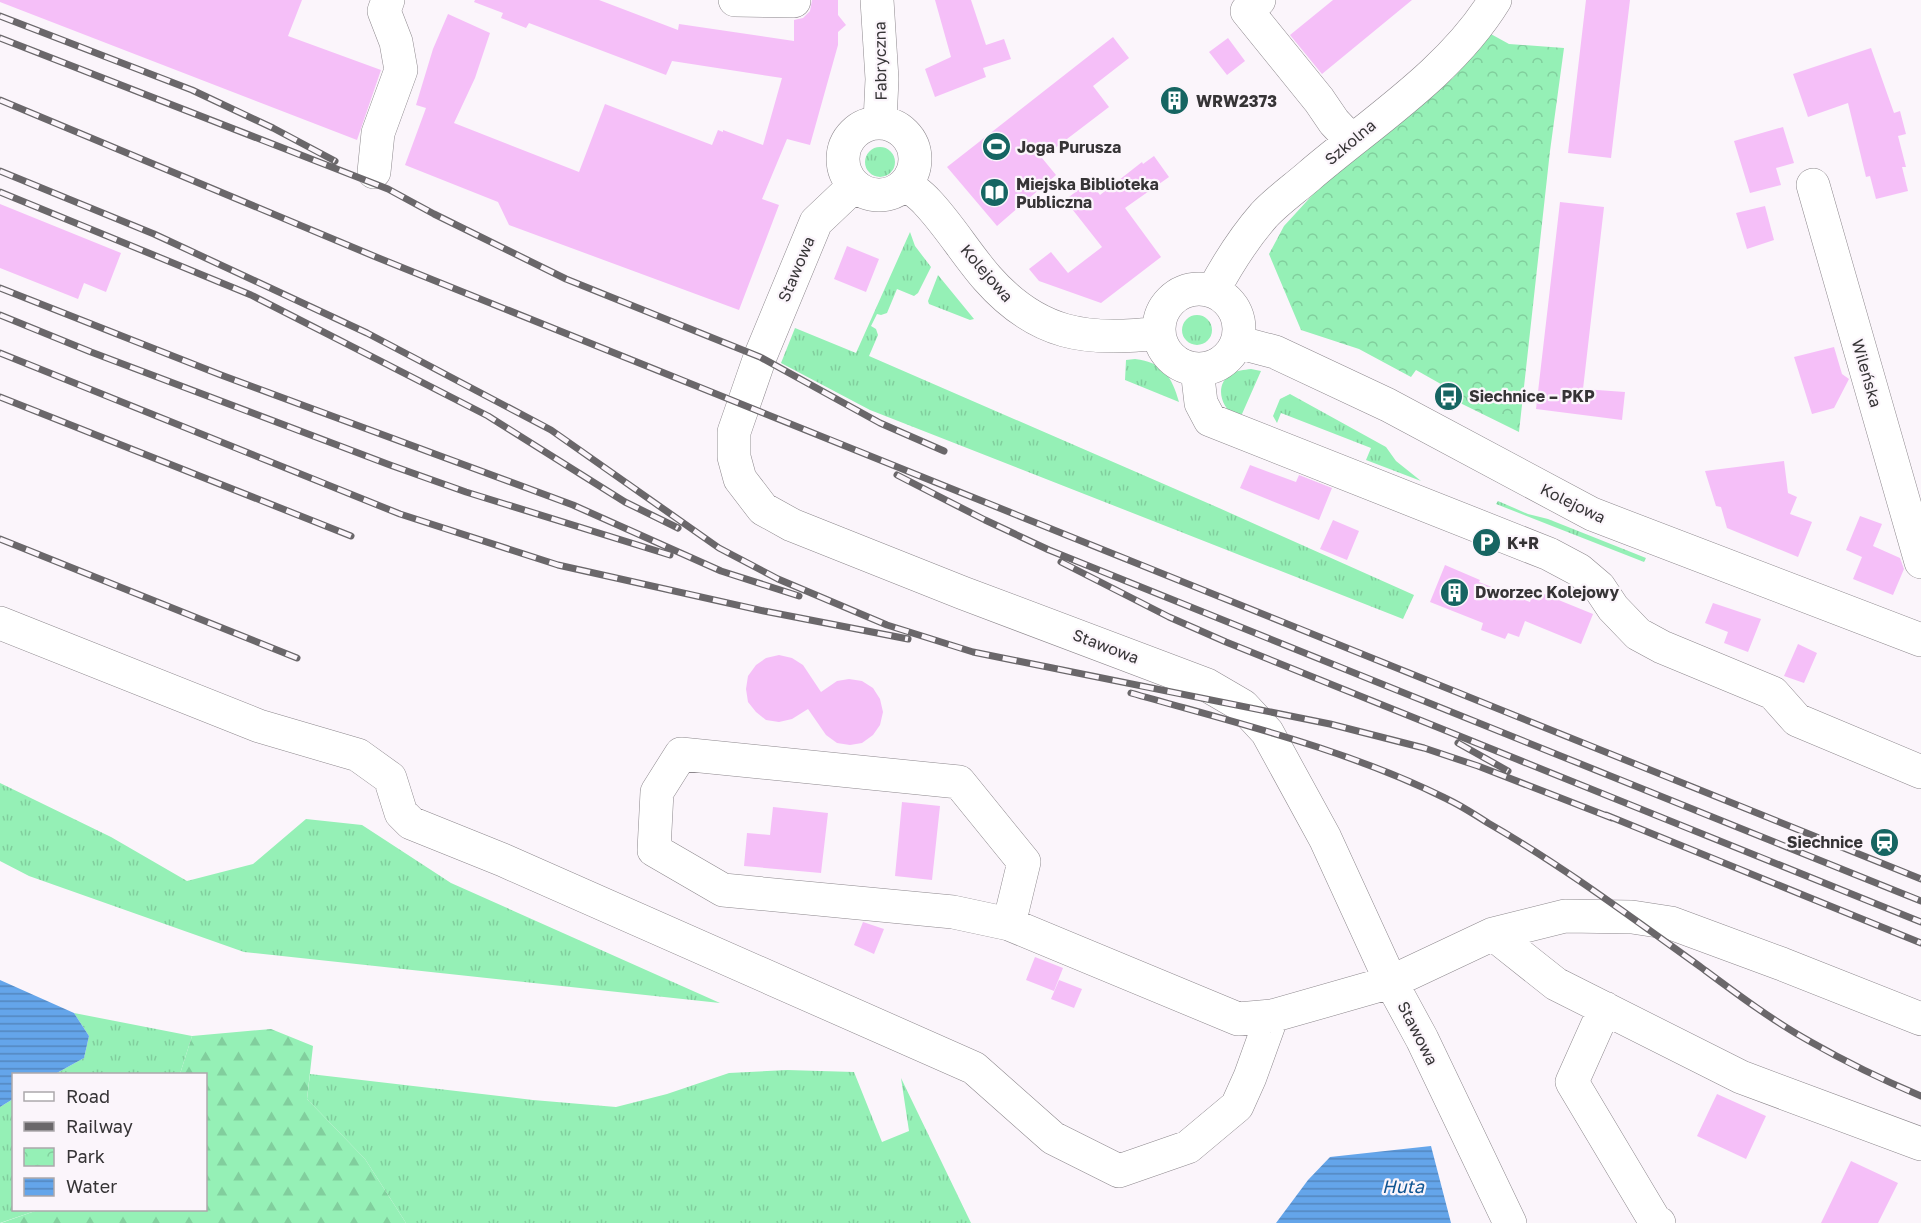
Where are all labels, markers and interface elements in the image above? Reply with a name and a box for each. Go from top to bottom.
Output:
street label: Fabryczna [869,21,891,101]
building icon: WRW2373 [1159,85,1191,117]
place label: WRW2373 [1196,91,1277,111]
street label: Szkolna [1320,115,1380,169]
sports icon: Joga Purusza [980,131,1012,163]
place label: Joga Purusza [1017,137,1121,157]
place label: Miejska Biblioteka Publiczna [1016,174,1159,212]
library icon: Miejska Biblioteka Publiczna [979,177,1011,209]
street label: Stawowa [773,233,819,305]
street label: Kolejowa [957,240,1017,306]
street label: Wileńska [1848,337,1886,409]
bus stop icon: Siechnice – PKP [1432,380,1464,412]
place label: Siechnice – PKP [1469,386,1595,406]
street label: Kolejowa [1537,479,1609,527]
parking icon: K+R [1470,527,1502,559]
place label: K+R [1507,533,1539,553]
building icon: Dworzec Kolejowy [1438,576,1470,608]
place label: Dworzec Kolejowy [1475,582,1619,602]
street label: Stawowa [1070,624,1142,668]
station icon: Siechnice [1868,826,1900,858]
place label: Siechnice [1787,832,1863,852]
street label: Stawowa [1393,998,1443,1068]
legend [12,1073,207,1211]
text: Road [66,1085,110,1107]
text: Railway [66,1115,133,1137]
text: Park [66,1145,105,1167]
text: Water [66,1175,117,1197]
water label: Huta [1382,1175,1425,1197]

